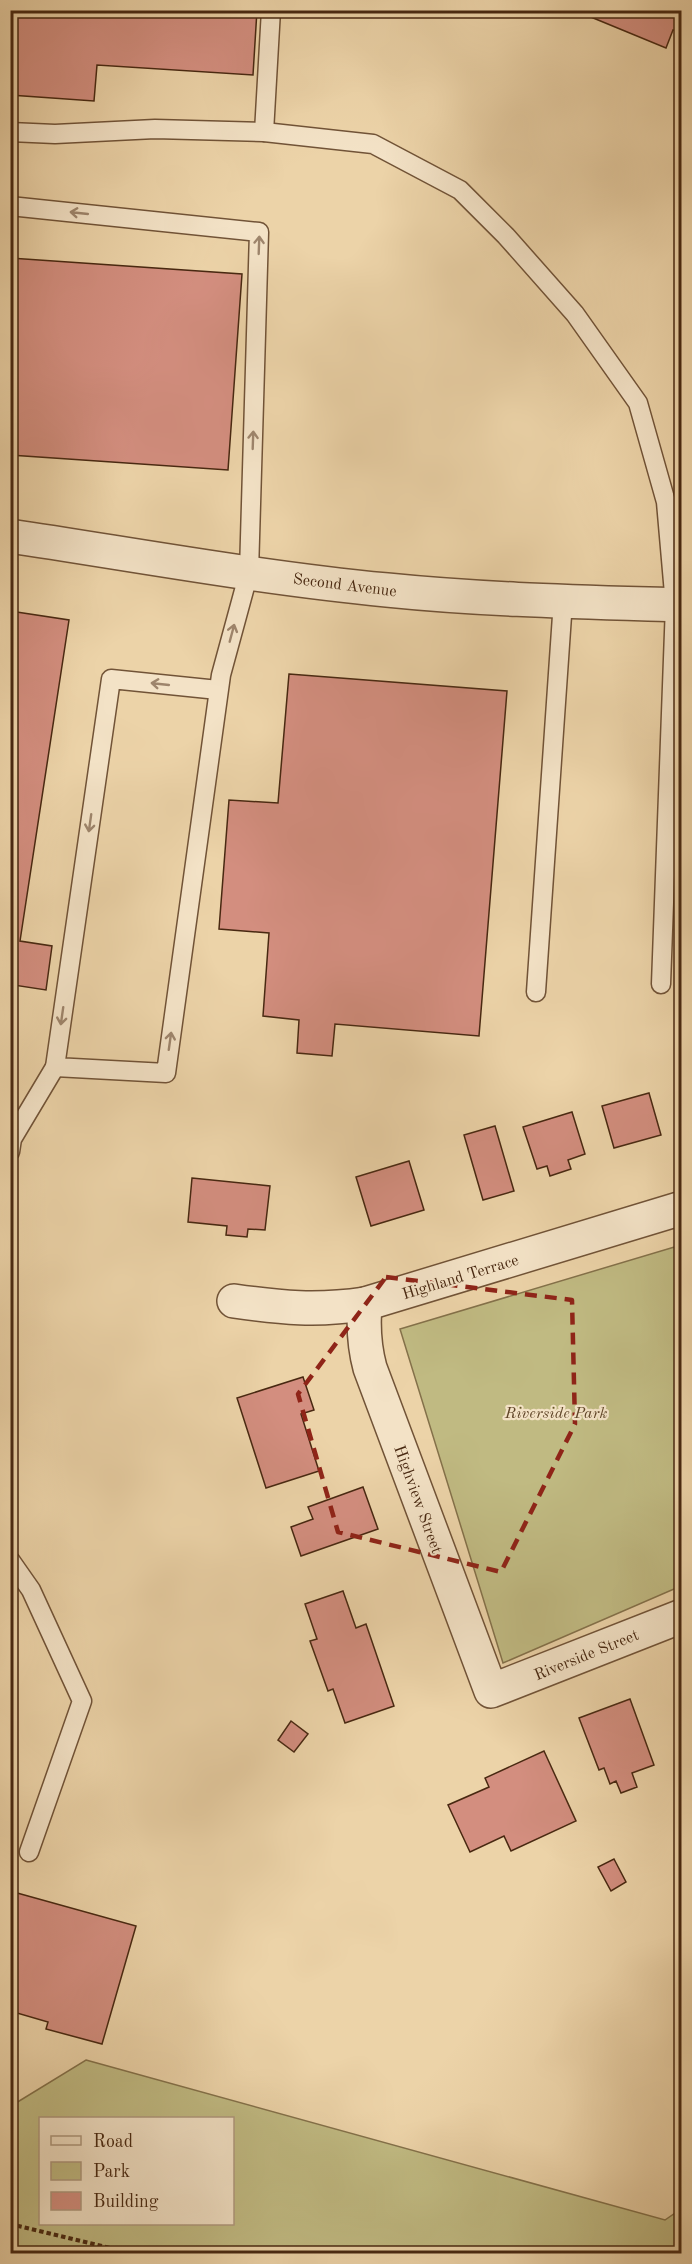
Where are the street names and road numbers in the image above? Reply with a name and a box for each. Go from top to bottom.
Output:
street label: Second Avenue [292,572,398,600]
street label: Highland Terrace [400,1253,521,1303]
street label: Highview Street [390,1444,444,1556]
street label: Riverside Street [532,1627,642,1684]

